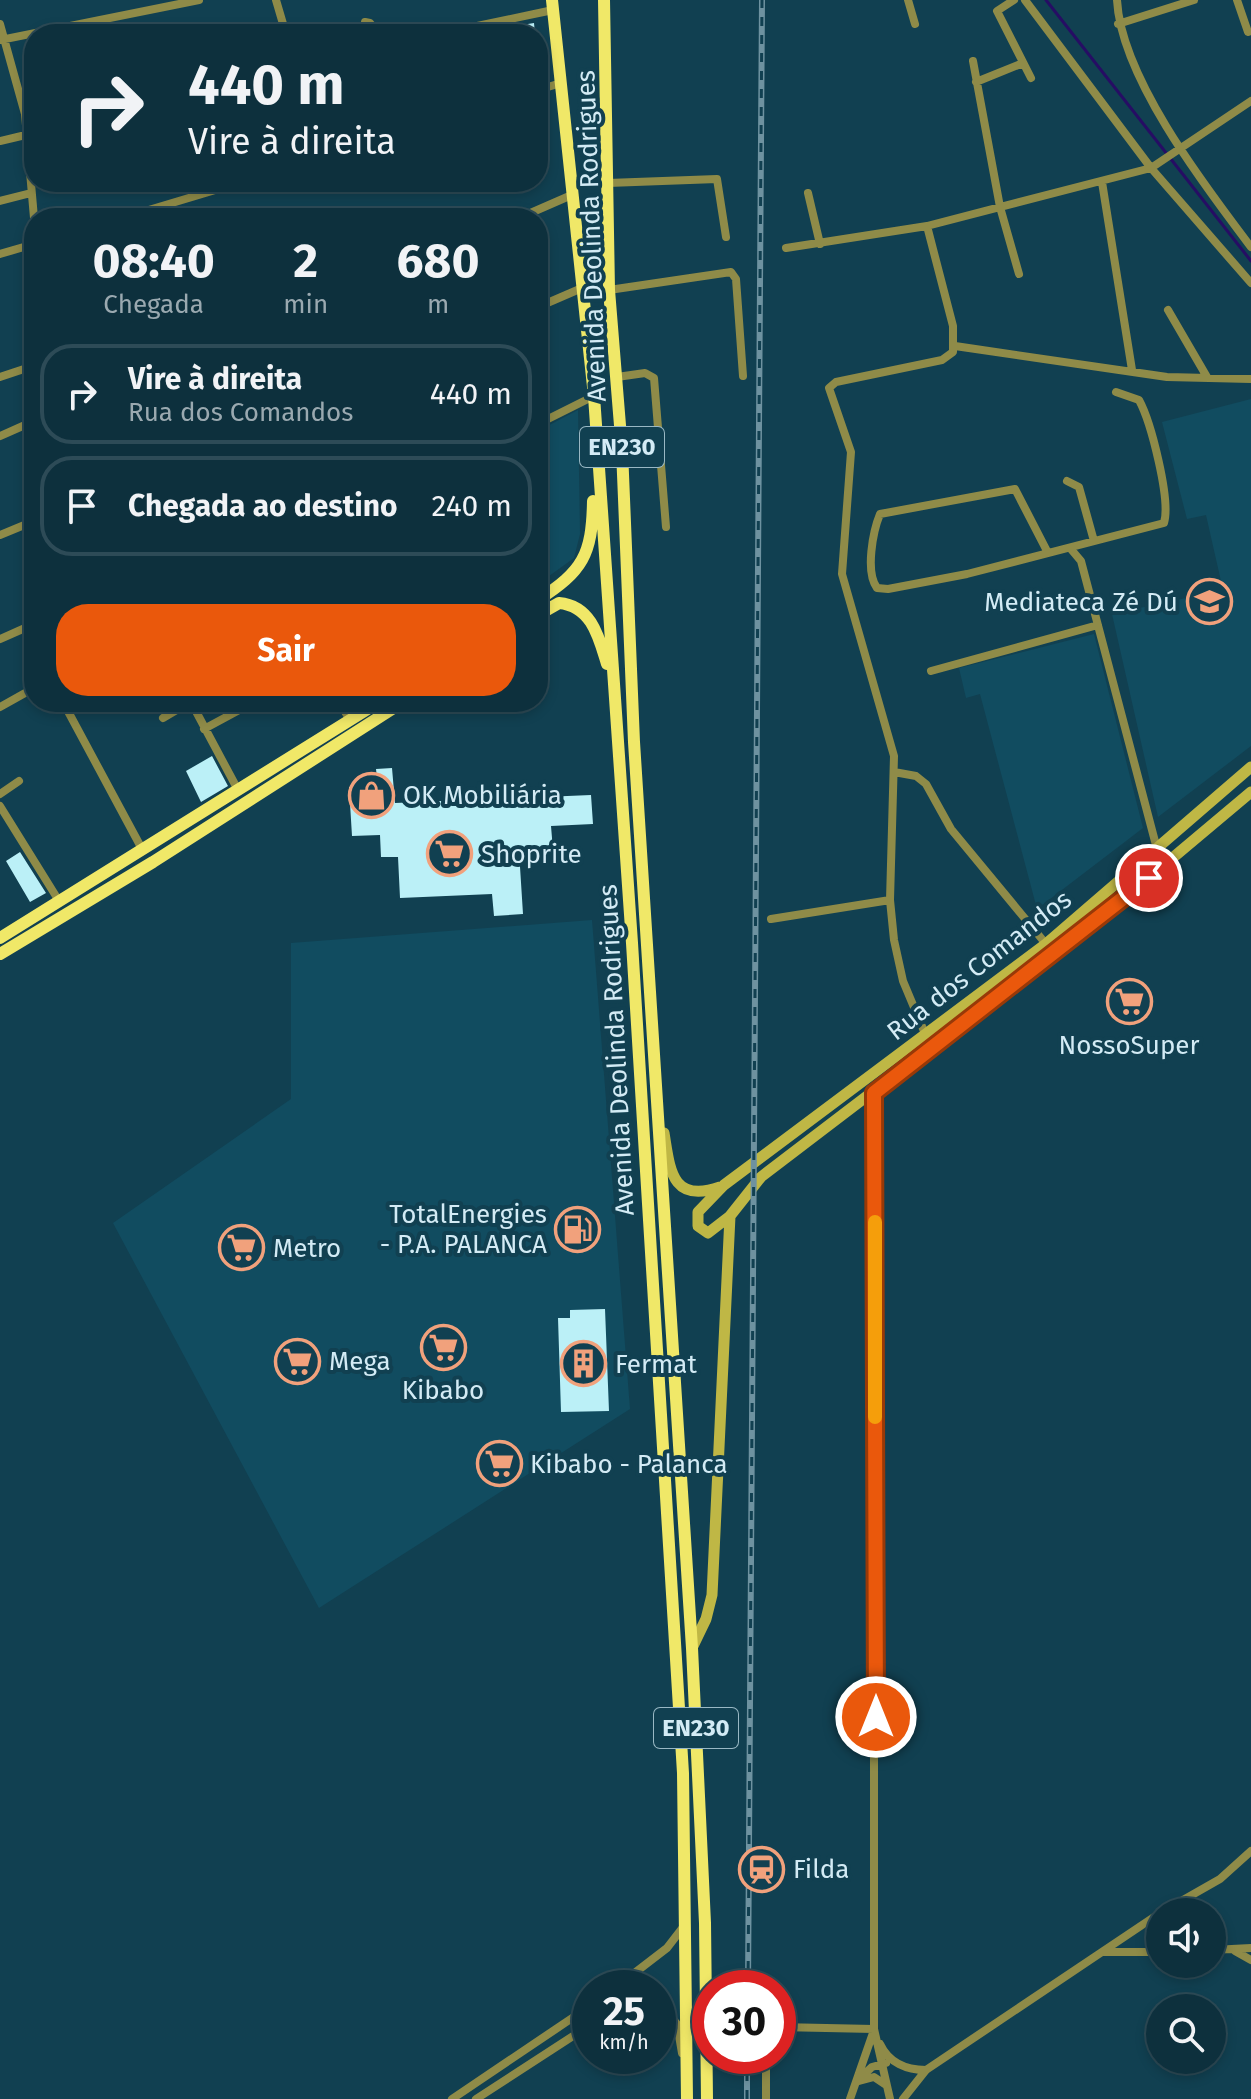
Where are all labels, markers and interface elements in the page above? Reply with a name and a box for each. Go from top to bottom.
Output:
text: 440 m [188,52,345,119]
icon: right [56,56,160,160]
street label: Avenida Deolinda Rodrigues [570,70,613,402]
text: Vire à direita [188,120,396,164]
text: 08:40 [92,232,215,290]
text: 2 [293,232,318,290]
text: 680 [397,232,480,290]
text: Chegada [103,289,204,320]
text: min [283,289,328,320]
text: m [427,289,449,320]
text: Vire à direita [128,361,302,397]
icon: right [60,372,104,416]
text: 440 m [430,376,512,412]
text: Rua dos Comandos [128,397,353,428]
road number: EN230 [580,427,664,467]
icon: arrive [60,484,104,528]
text: Chegada ao destino [128,488,398,524]
text: 240 m [432,488,512,524]
school or university icon: Mediateca Zé Dú [1185,578,1233,626]
place label: Mediateca Zé Dú [984,587,1178,618]
button: Sair [56,604,516,696]
shop icon: OK Mobiliária [348,771,396,819]
place label: OK Mobiliária [403,780,562,811]
supermarket icon: Shoprite [426,830,474,878]
place label: Shoprite [481,839,582,870]
pin [1115,844,1183,912]
icon: arrive [1127,856,1171,900]
street label: Avenida Deolinda Rodrigues [592,883,641,1217]
street label: Rua dos Comandos [881,884,1078,1047]
supermarket icon: NossoSuper [1105,978,1153,1026]
place label: NossoSuper [1058,1030,1200,1061]
place label: TotalEnergies - P.A. PALANCA [380,1199,547,1260]
fuel station icon: TotalEnergies - P.A. PALANCA [554,1205,602,1253]
supermarket icon: Metro [218,1224,266,1272]
place label: Metro [273,1233,341,1264]
supermarket icon: Kibabo [419,1323,467,1371]
supermarket icon: Mega [274,1337,322,1385]
building icon: Fermat [560,1340,608,1388]
place label: Mega [329,1346,391,1377]
place label: Fermat [615,1349,697,1380]
place label: Kibabo [402,1375,484,1406]
supermarket icon: Kibabo - Palanca [475,1440,523,1488]
place label: Kibabo - Palanca [530,1449,728,1480]
position arrow [834,1675,918,1759]
road number: EN230 [654,1708,738,1748]
station icon: Filda [738,1845,786,1893]
place label: Filda [793,1854,849,1885]
map controls [1146,1898,1226,2074]
button: sound [1146,1898,1226,1978]
speed limit sign: 30 [692,1970,796,2074]
text: 25 [603,1988,645,2036]
button: search [1146,1994,1226,2074]
text: km/h [599,2030,649,2054]

